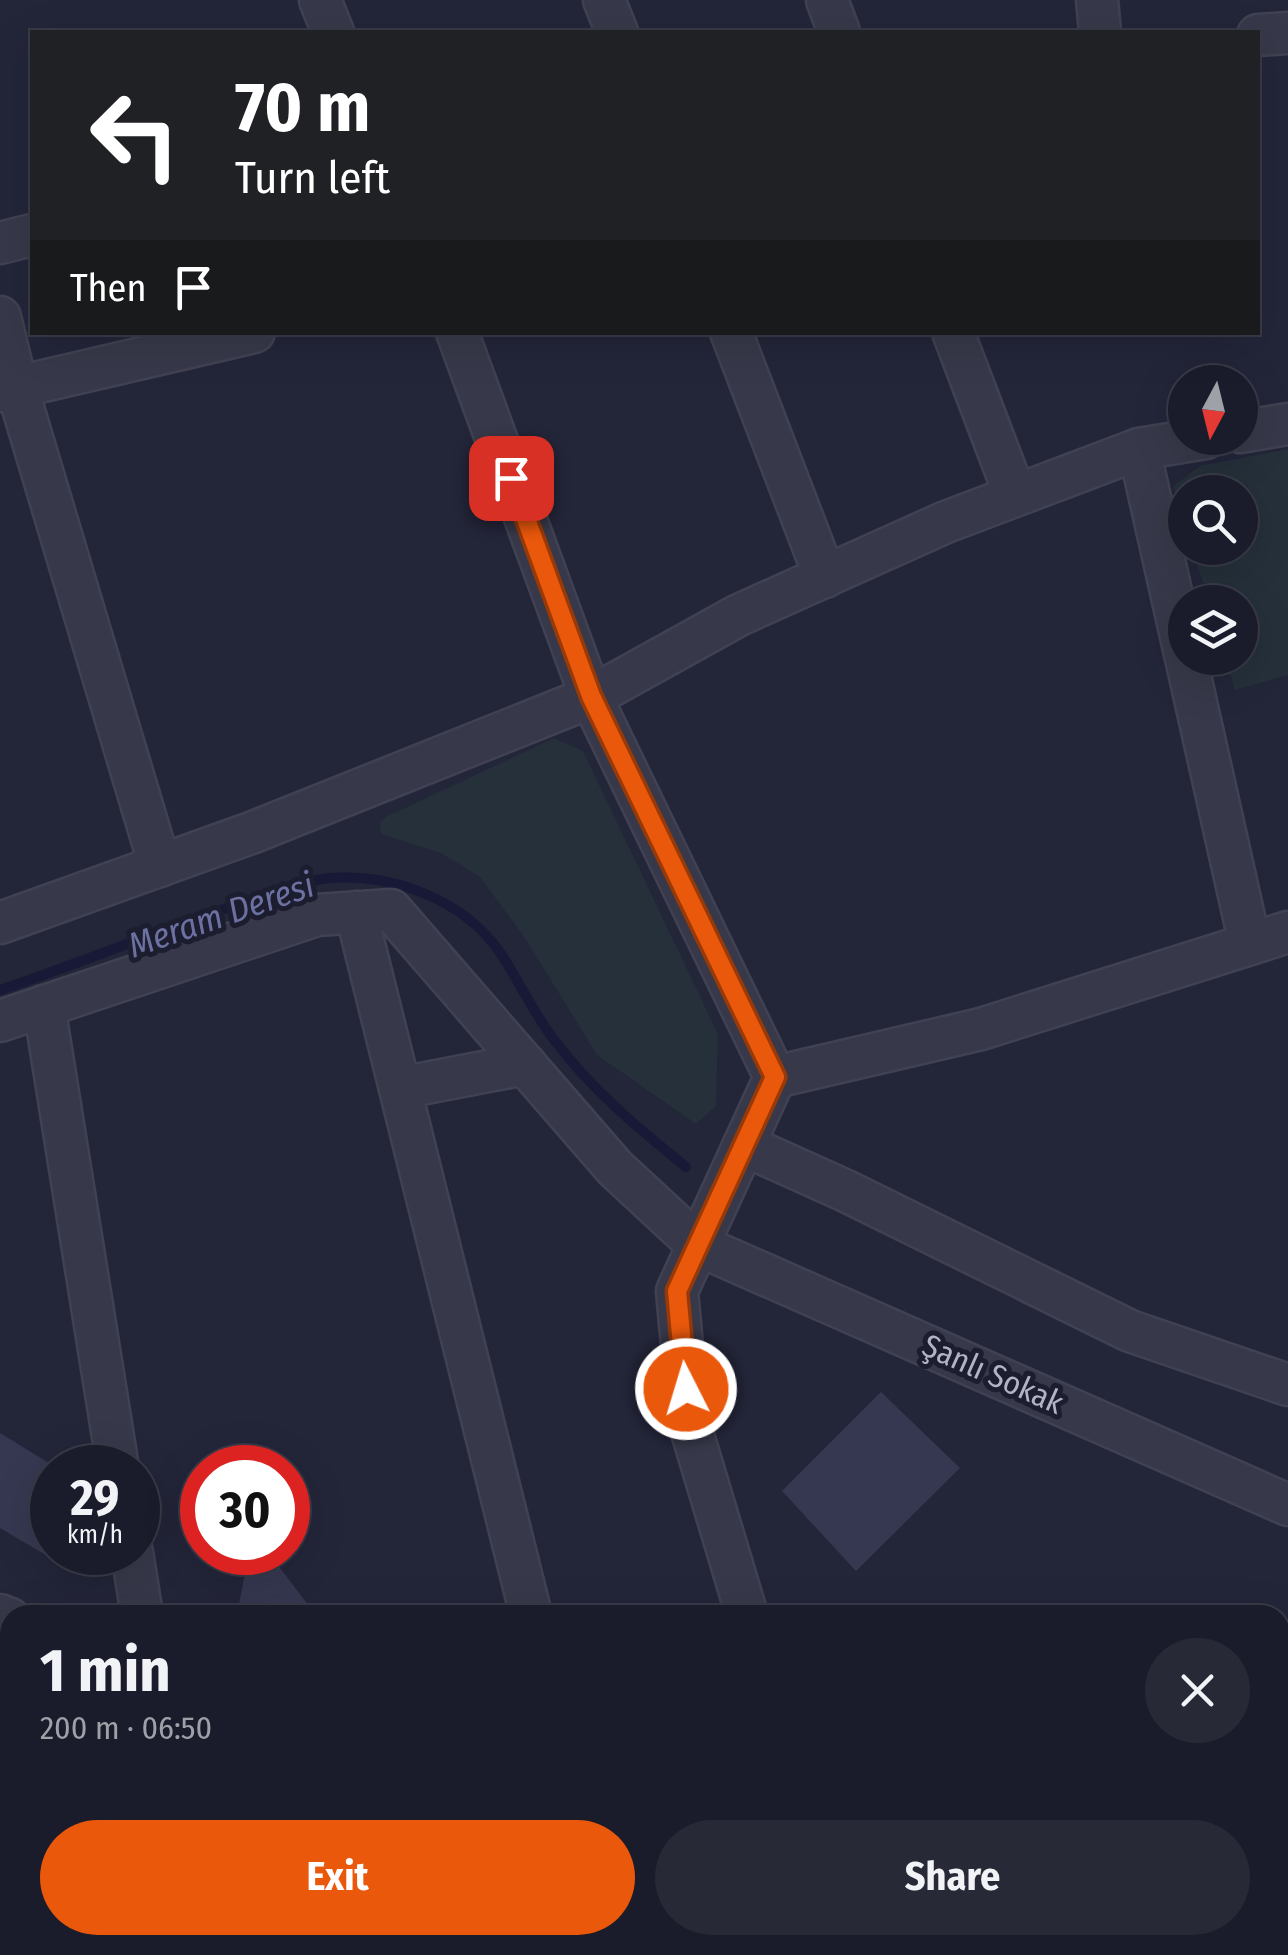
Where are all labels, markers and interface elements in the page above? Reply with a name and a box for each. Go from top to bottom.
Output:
text: 70 m [235,66,370,150]
icon: left [70,70,200,200]
text: Turn left [235,151,390,205]
icon: arrive [166,260,221,315]
text: Then [70,265,146,311]
north arrow [1168,365,1258,455]
map controls [1168,365,1258,675]
pin [469,436,554,521]
icon: arrive [484,451,539,506]
button: search [1168,475,1258,565]
button: layers [1168,585,1258,675]
water label: Meram Deresi [123,864,320,966]
street label: Şanlı Sokak [917,1326,1069,1422]
position arrow [634,1337,738,1441]
speed limit sign: 30 [180,1445,310,1575]
text: 29 [71,1468,119,1528]
text: km/h [67,1520,123,1550]
text: 1 min [40,1635,171,1707]
button: close [1145,1638,1250,1743]
text: 200 m · 06:50 [40,1709,212,1747]
button: Exit [40,1820,635,1935]
button: Share [655,1820,1250,1935]

